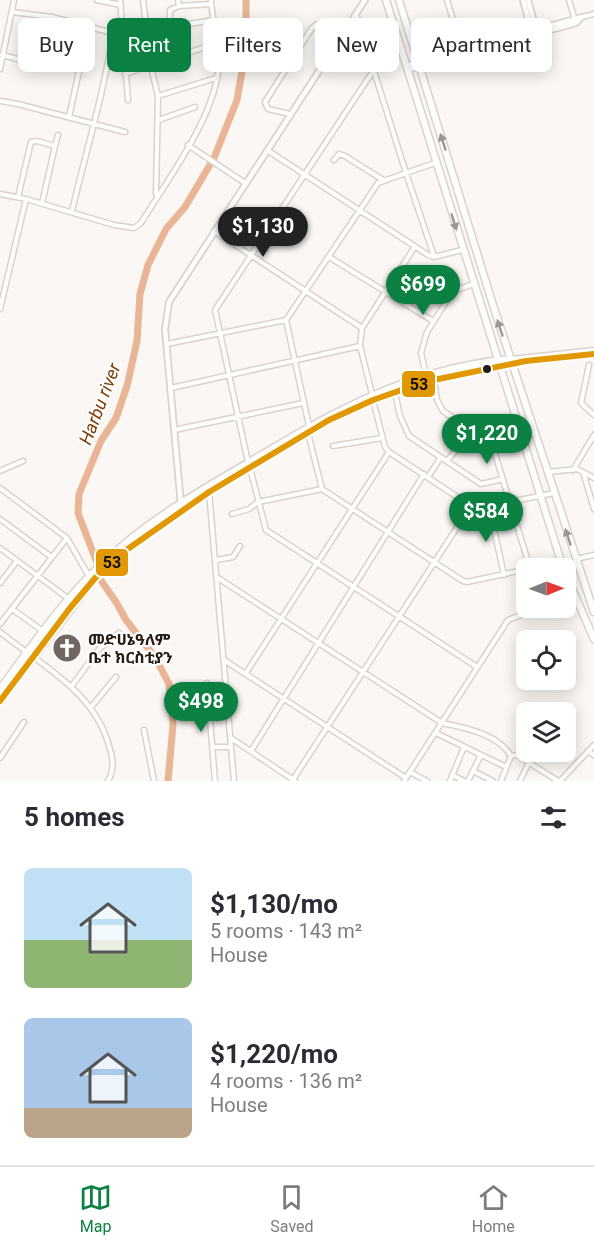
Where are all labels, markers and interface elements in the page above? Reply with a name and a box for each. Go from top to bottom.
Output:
chip: Buy [18,18,95,72]
chip: Rent [107,18,191,72]
chip: Filters [203,18,303,72]
chip: New [315,18,399,72]
chip: Apartment [411,18,552,72]
one-way arrow [438,132,448,150]
pin: $1,130 [214,207,312,258]
one-way arrow [450,213,459,231]
text: $1,130 [232,214,294,238]
pin: $699 [387,265,459,316]
text: $699 [400,272,446,296]
one-way arrow [495,319,504,337]
water label: Harbu river [74,359,125,447]
unlabelled marker [481,363,493,375]
line badge: 53 [401,370,436,398]
text: 53 [410,375,428,394]
pin: $1,220 [438,414,536,465]
text: $1,220 [456,421,518,445]
pin: $584 [450,492,522,543]
text: $584 [463,499,509,523]
one-way arrow [563,528,572,546]
line badge: 53 [95,548,129,577]
text: 53 [103,553,121,572]
north arrow [516,558,576,618]
map controls [516,558,576,762]
place label: መድሀኔዓለም ቤተ ክርስቲያን [88,630,173,667]
button: locate [516,630,576,690]
church icon: መድሀኔዓለም ቤተ ክርስቲያን [51,632,83,664]
pin: $498 [165,682,237,733]
text: $498 [178,689,224,713]
button: layers [516,702,576,762]
icon: filters [537,801,570,834]
text: 5 homes [24,802,125,832]
text: $1,130/mo [210,889,338,919]
icon: home [72,892,144,964]
text: 5 rooms · 143 m² [210,919,362,943]
text: House [210,943,268,967]
text: $1,220/mo [210,1039,338,1069]
icon: home [72,1042,144,1114]
text: 4 rooms · 136 m² [210,1069,362,1093]
text: House [210,1093,268,1117]
tab: Map [79,1181,112,1236]
tab: Saved [270,1181,314,1236]
tab: Home [472,1181,515,1236]

